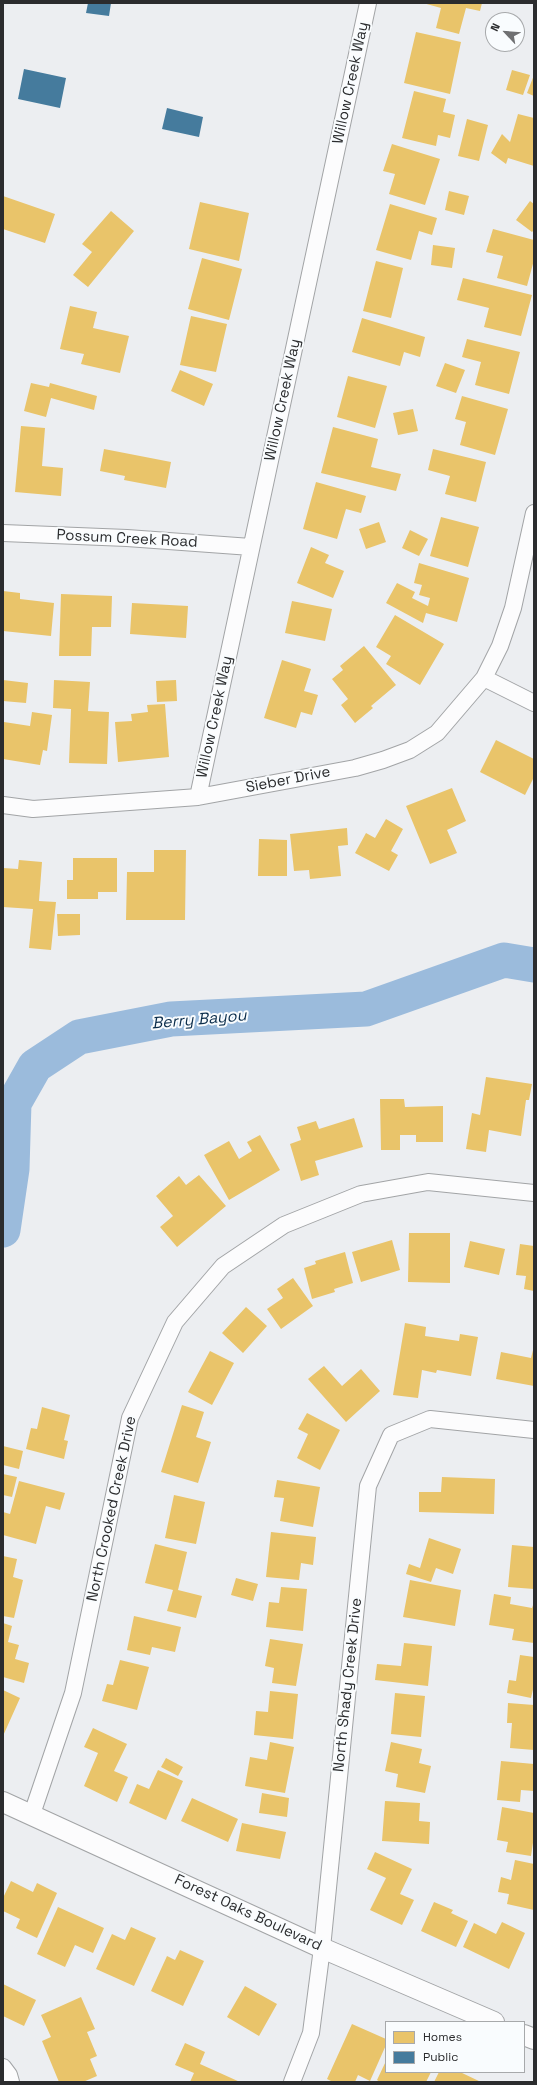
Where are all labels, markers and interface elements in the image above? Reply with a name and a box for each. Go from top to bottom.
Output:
north arrow [485,12,525,52]
street label: Willow Creek Way [329,20,373,146]
text: N [487,21,503,34]
street label: Willow Creek Way [261,337,305,463]
street label: Possum Creek Road [56,526,198,552]
street label: Willow Creek Way [193,654,237,780]
street label: Sieber Drive [244,763,332,797]
water label: Berry Bayou [151,1006,247,1034]
street label: North Crooked Creek Drive [84,1415,140,1603]
street label: North Shady Creek Drive [330,1597,366,1773]
street label: Forest Oaks Boulevard [171,1871,325,1955]
legend [385,2021,525,2073]
text: Homes [423,2029,462,2045]
text: Public [423,2049,458,2065]

